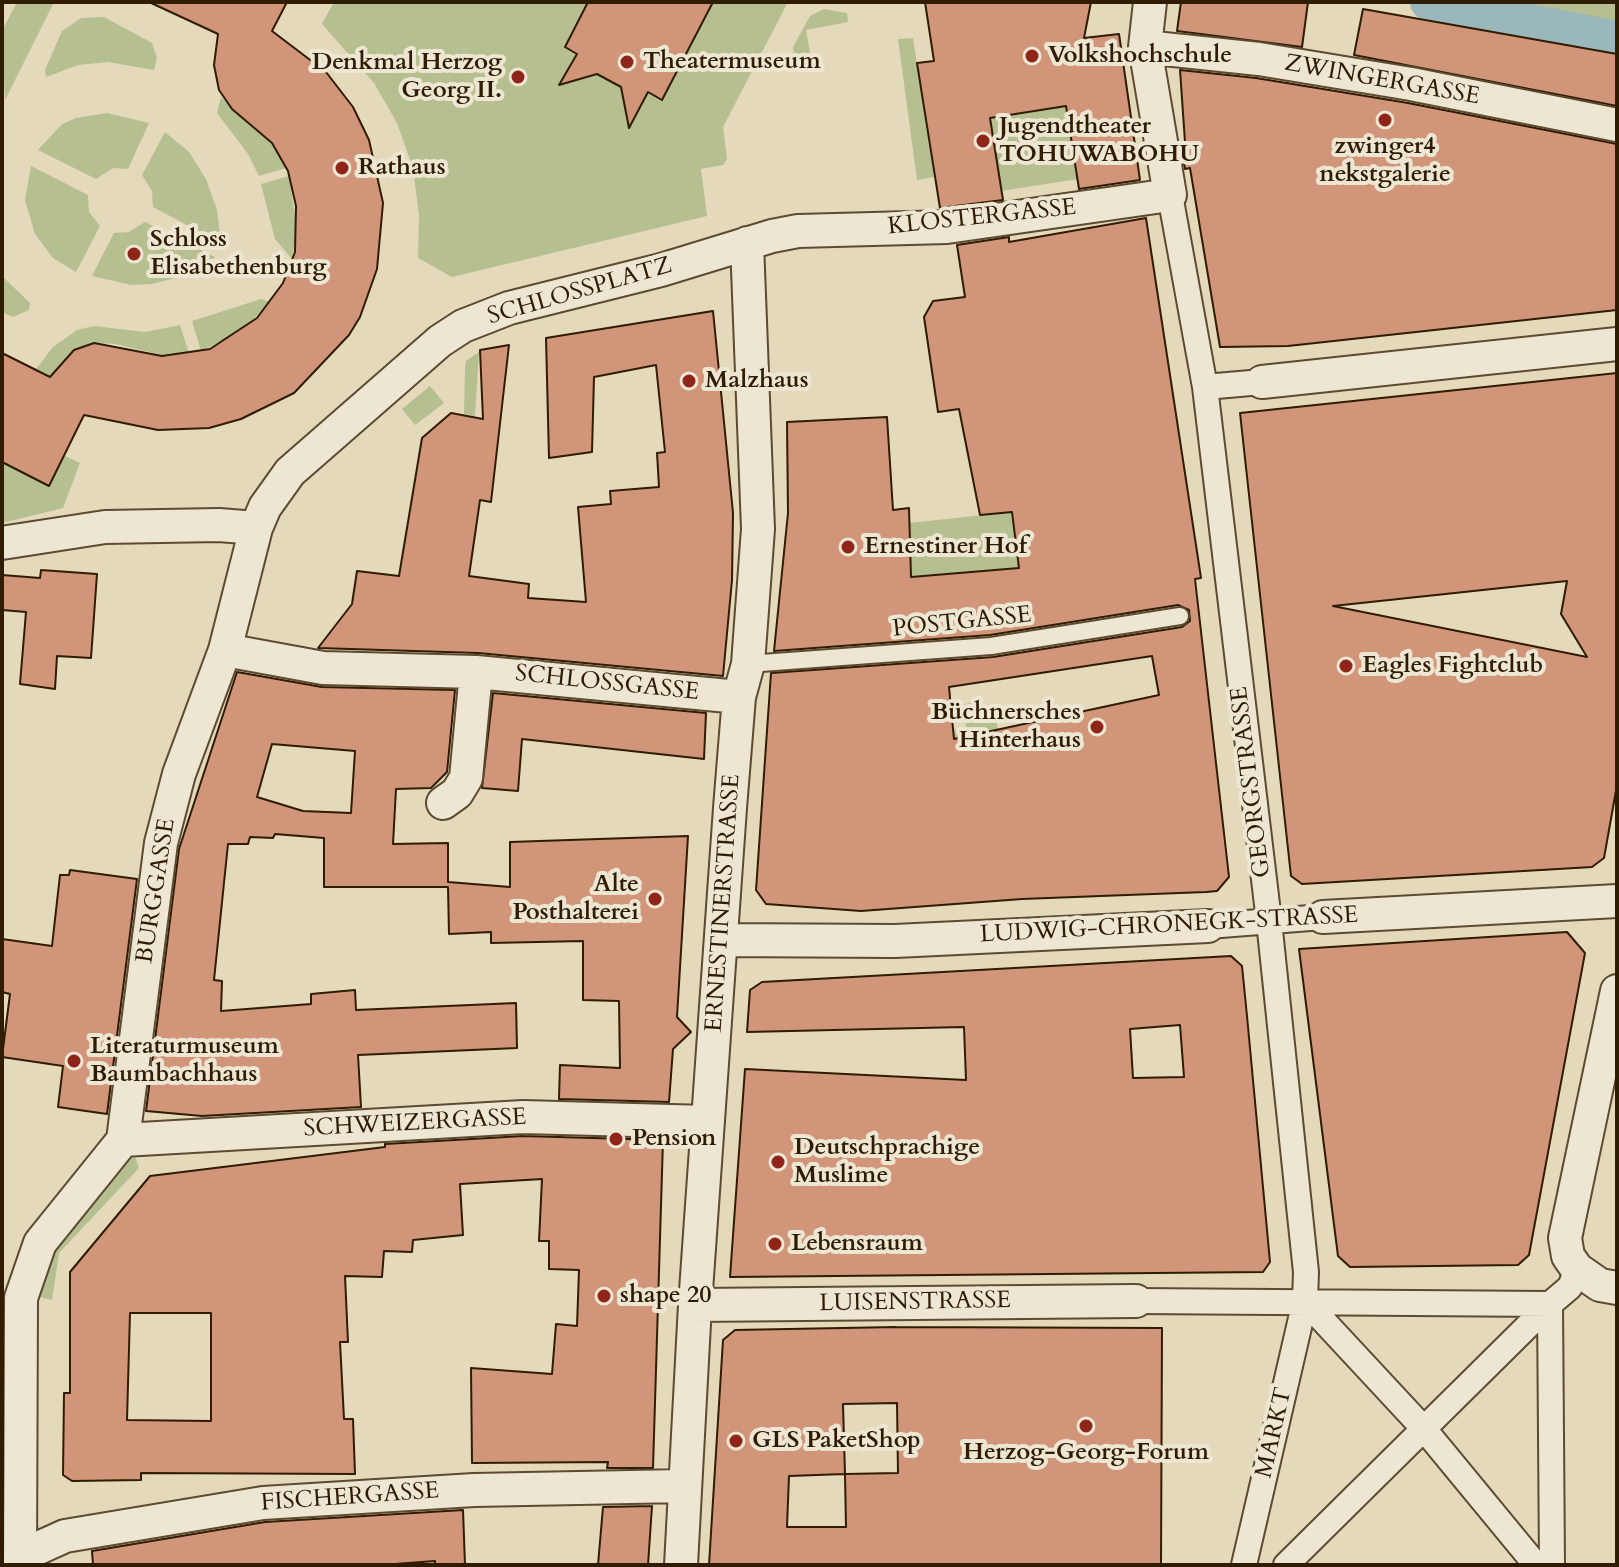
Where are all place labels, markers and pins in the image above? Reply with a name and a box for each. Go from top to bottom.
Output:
place label: Volkshochschule [1048,42,1232,70]
marker: Volkshochschule [1023,47,1041,65]
place label: Theatermuseum [643,48,821,76]
place label: Denkmal Herzog Georg II. [312,49,502,105]
marker: Theatermuseum [618,53,636,71]
marker: Denkmal Herzog Georg II. [509,68,527,86]
marker: zwinger4 nekstgalerie [1376,111,1394,129]
place label: Jugendtheater TOHUWABOHU [999,113,1199,169]
marker: Jugendtheater TOHUWABOHU [974,132,992,150]
place label: zwinger4 nekstgalerie [1319,133,1451,189]
place label: Rathaus [358,154,446,182]
marker: Rathaus [333,159,351,177]
place label: Schloss Elisabethenburg [150,226,327,282]
marker: Schloss Elisabethenburg [125,245,143,263]
place label: Malzhaus [705,367,809,395]
marker: Malzhaus [680,372,698,390]
place label: Ernestiner Hof [864,533,1027,561]
marker: Ernestiner Hof [839,538,857,556]
place label: Eagles Fightclub [1362,652,1543,680]
marker: Eagles Fightclub [1337,657,1355,675]
place label: Büchnersches Hinterhaus [931,699,1081,755]
marker: Büchnersches Hinterhaus [1088,718,1106,736]
place label: Alte Posthalterei [512,871,639,927]
marker: Alte Posthalterei [646,890,664,908]
place label: Literaturmuseum Baumbachhaus [90,1033,279,1089]
marker: Literaturmuseum Baumbachhaus [65,1052,83,1070]
place label: Pension [632,1125,716,1153]
marker: Pension [607,1130,625,1148]
place label: Deutschprachige Muslime [794,1134,980,1190]
marker: Deutschprachige Muslime [769,1153,787,1171]
place label: Lebensraum [791,1230,923,1258]
marker: Lebensraum [766,1235,784,1253]
place label: shape 20 [620,1282,712,1310]
marker: shape 20 [595,1287,613,1305]
marker: Herzog-Georg-Forum [1077,1417,1095,1435]
place label: GLS PaketShop [752,1427,921,1455]
marker: GLS PaketShop [727,1432,745,1450]
place label: Herzog-Georg-Forum [963,1439,1209,1467]

